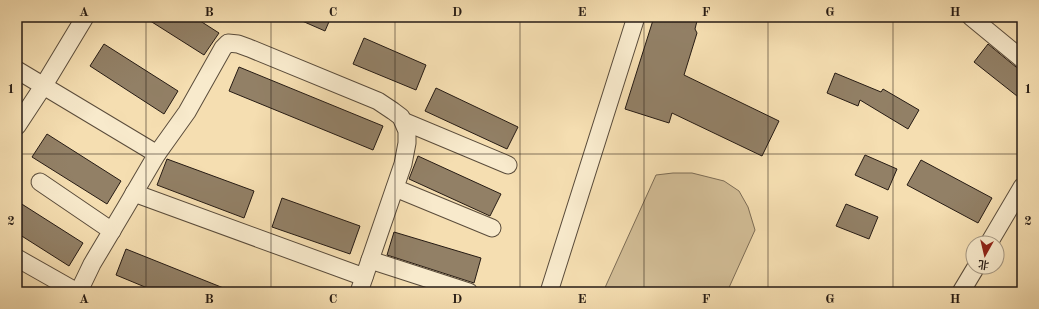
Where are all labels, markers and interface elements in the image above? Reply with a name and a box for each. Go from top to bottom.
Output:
text: A [79,6,89,19]
text: B [204,6,214,19]
text: C [329,6,337,19]
text: D [452,6,462,19]
text: E [578,6,587,19]
text: F [702,6,711,19]
text: G [825,6,835,19]
text: H [950,6,961,19]
text: 1 [7,83,15,96]
text: 1 [1024,83,1032,96]
text: 2 [7,215,15,228]
text: 2 [1024,215,1032,228]
north arrow [965,235,1005,275]
text: 北 [977,257,990,271]
text: A [79,293,89,306]
text: B [204,293,214,306]
text: C [329,293,337,306]
text: D [452,293,462,306]
text: E [578,293,587,306]
text: F [702,293,711,306]
text: G [825,293,835,306]
text: H [950,293,961,306]

